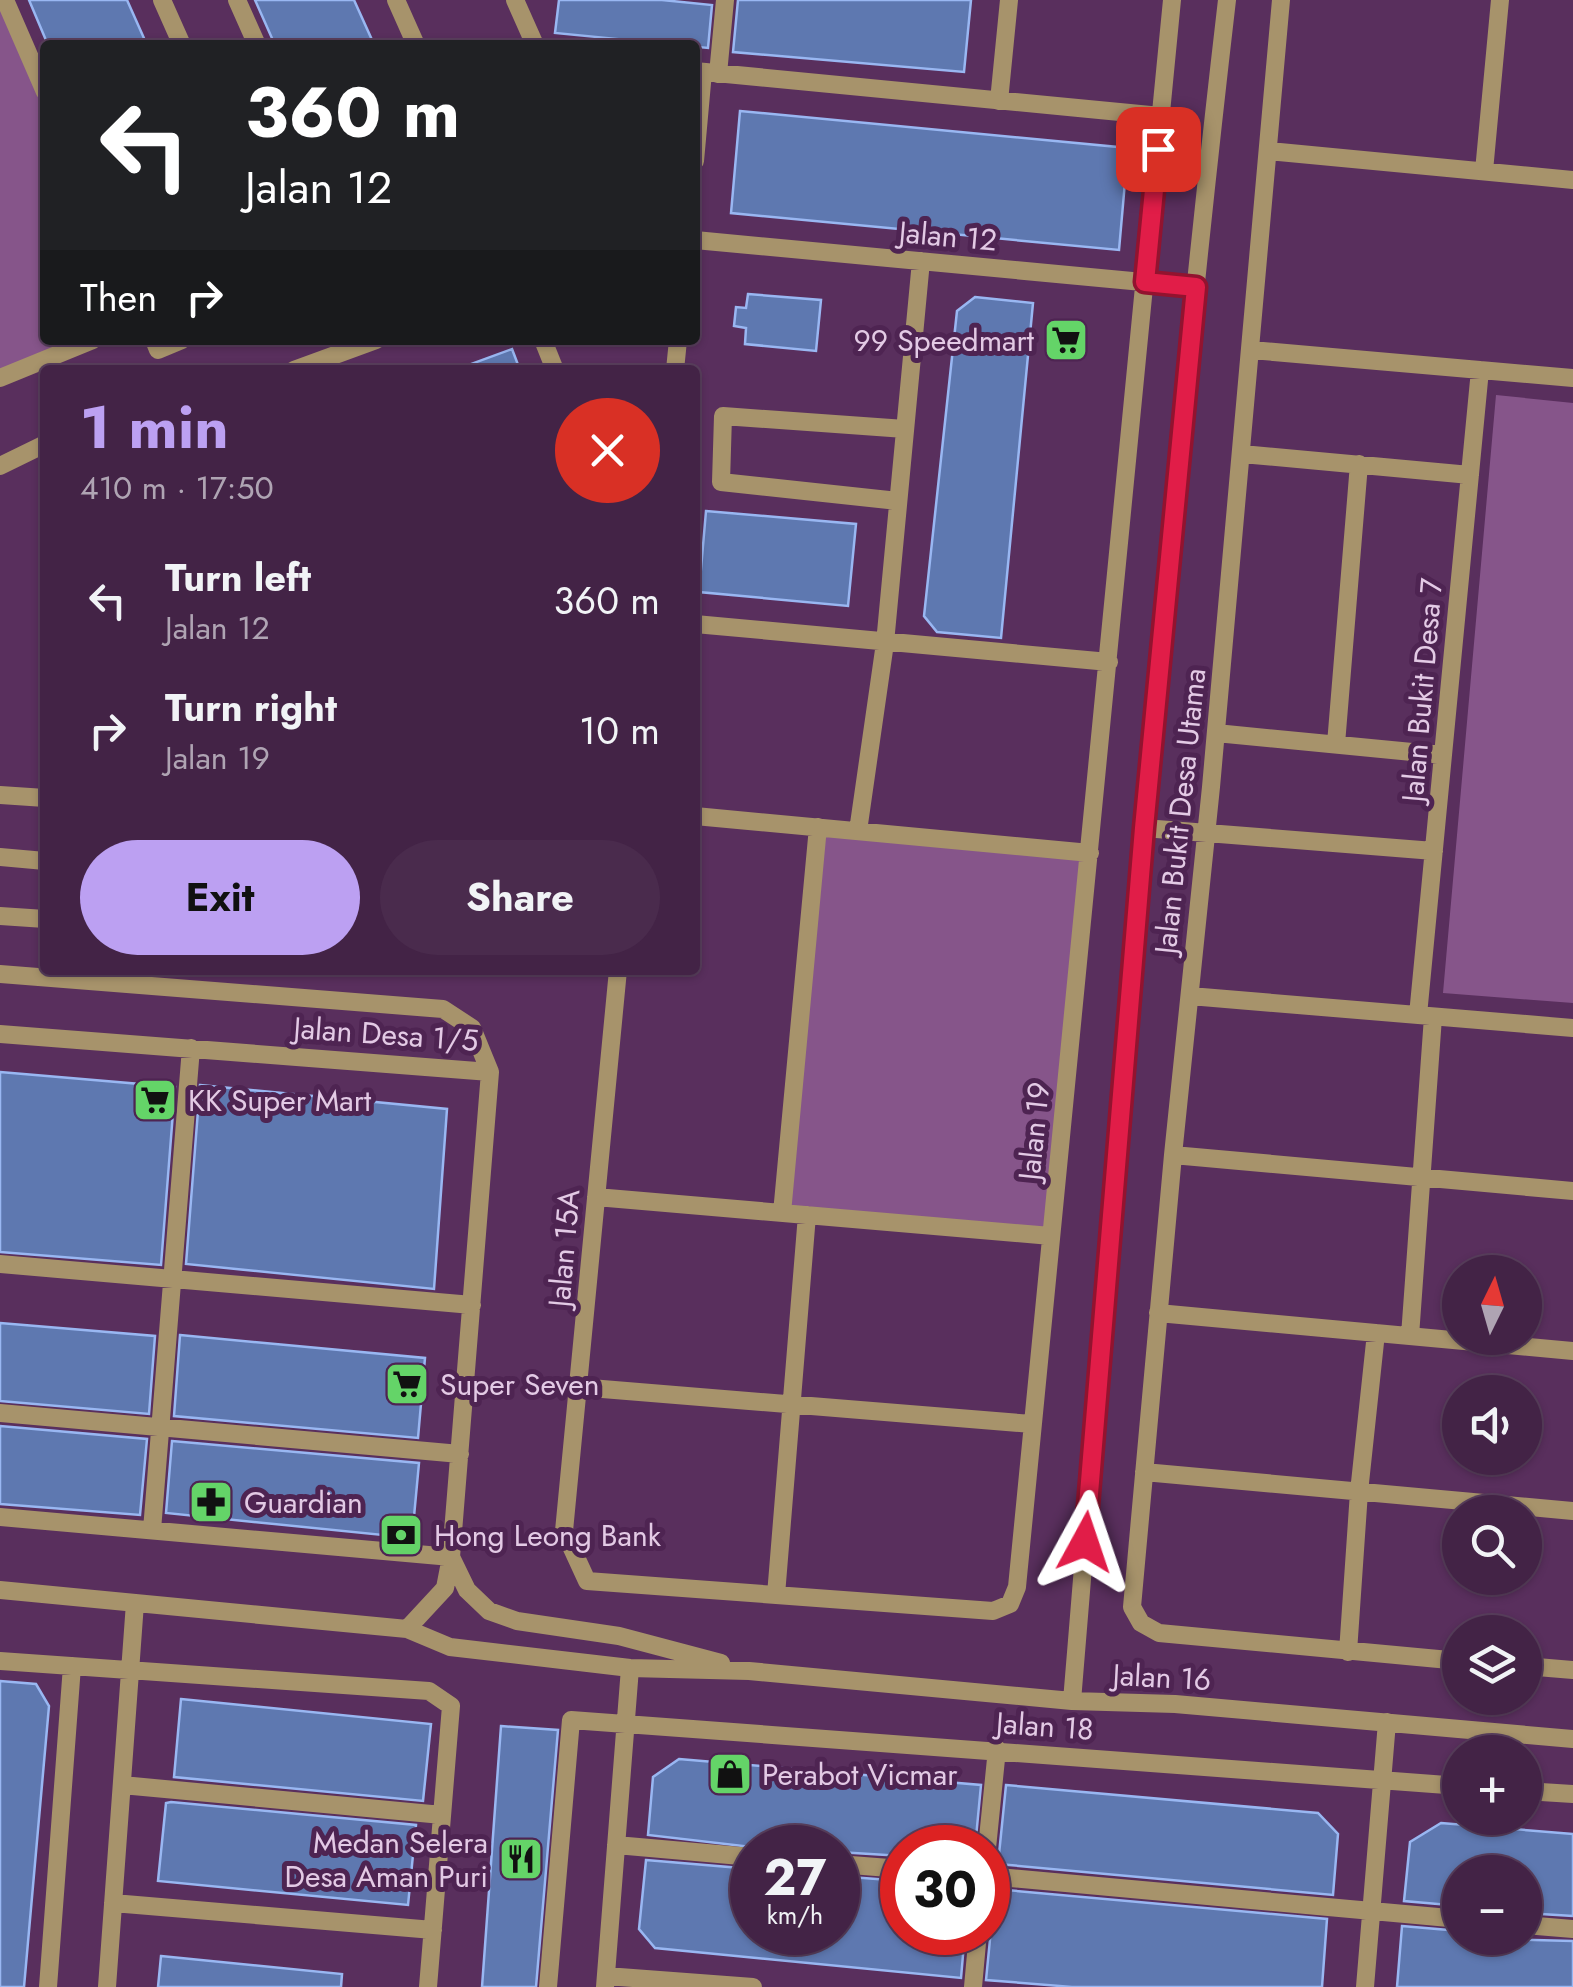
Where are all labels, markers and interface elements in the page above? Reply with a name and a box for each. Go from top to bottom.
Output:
text: 360 m [245,62,460,163]
icon: left [80,80,210,210]
pin [1116,107,1201,192]
icon: arrive [1131,122,1186,177]
text: Jalan 12 [245,155,392,220]
street label: Jalan 12 [893,210,999,262]
text: Then [80,270,157,325]
icon: right [177,270,232,325]
supermarket icon: 99 Speedmart [1043,317,1089,363]
place label: 99 Speedmart [854,319,1035,362]
text: 1 min [80,384,229,471]
button: close [555,398,660,503]
text: 410 m · 17:50 [80,465,274,511]
text: Turn left [165,550,311,605]
icon: left [80,573,135,628]
text: 360 m [554,573,660,628]
street label: Jalan Bukit Desa 7 [1390,576,1453,808]
text: Jalan 12 [165,605,270,651]
street label: Jalan Bukit Desa Utama [1143,666,1216,960]
text: Turn right [165,680,337,735]
icon: right [80,703,135,758]
text: 10 m [579,703,660,758]
text: Jalan 19 [165,735,270,781]
button: Exit [80,840,360,955]
button: Share [380,840,660,955]
street label: Jalan Desa 1/5 [288,1006,480,1062]
supermarket icon: KK Super Mart [132,1077,178,1123]
place label: KK Super Mart [188,1079,372,1122]
street label: Jalan 19 [1007,1080,1061,1186]
street label: Jalan 15A [537,1187,591,1313]
north arrow [1442,1255,1542,1355]
map controls [1442,1255,1542,1955]
supermarket icon: Super Seven [384,1361,430,1407]
place label: Super Seven [440,1363,599,1406]
button: sound [1442,1375,1542,1475]
pharmacy icon: Guardian [188,1479,234,1525]
place label: Guardian [244,1481,363,1524]
position arrow [1033,1490,1137,1594]
button: search [1442,1495,1542,1595]
bank icon: Hong Leong Bank [378,1512,424,1558]
place label: Hong Leong Bank [434,1514,662,1557]
button: layers [1442,1615,1542,1715]
street label: Jalan 16 [1108,1653,1212,1701]
street label: Jalan 18 [991,1701,1095,1751]
button: + [1442,1735,1542,1835]
shop icon: Perabot Vicmar [707,1751,753,1797]
place label: Perabot Vicmar [762,1753,958,1796]
place label: Medan Selera Desa Aman Puri [285,1821,488,1898]
speed limit sign: 30 [880,1825,1010,1955]
restaurant icon: Medan Selera Desa Aman Puri [498,1836,544,1882]
text: 27 [764,1841,826,1914]
button: − [1442,1855,1542,1955]
text: km/h [767,1897,823,1933]

